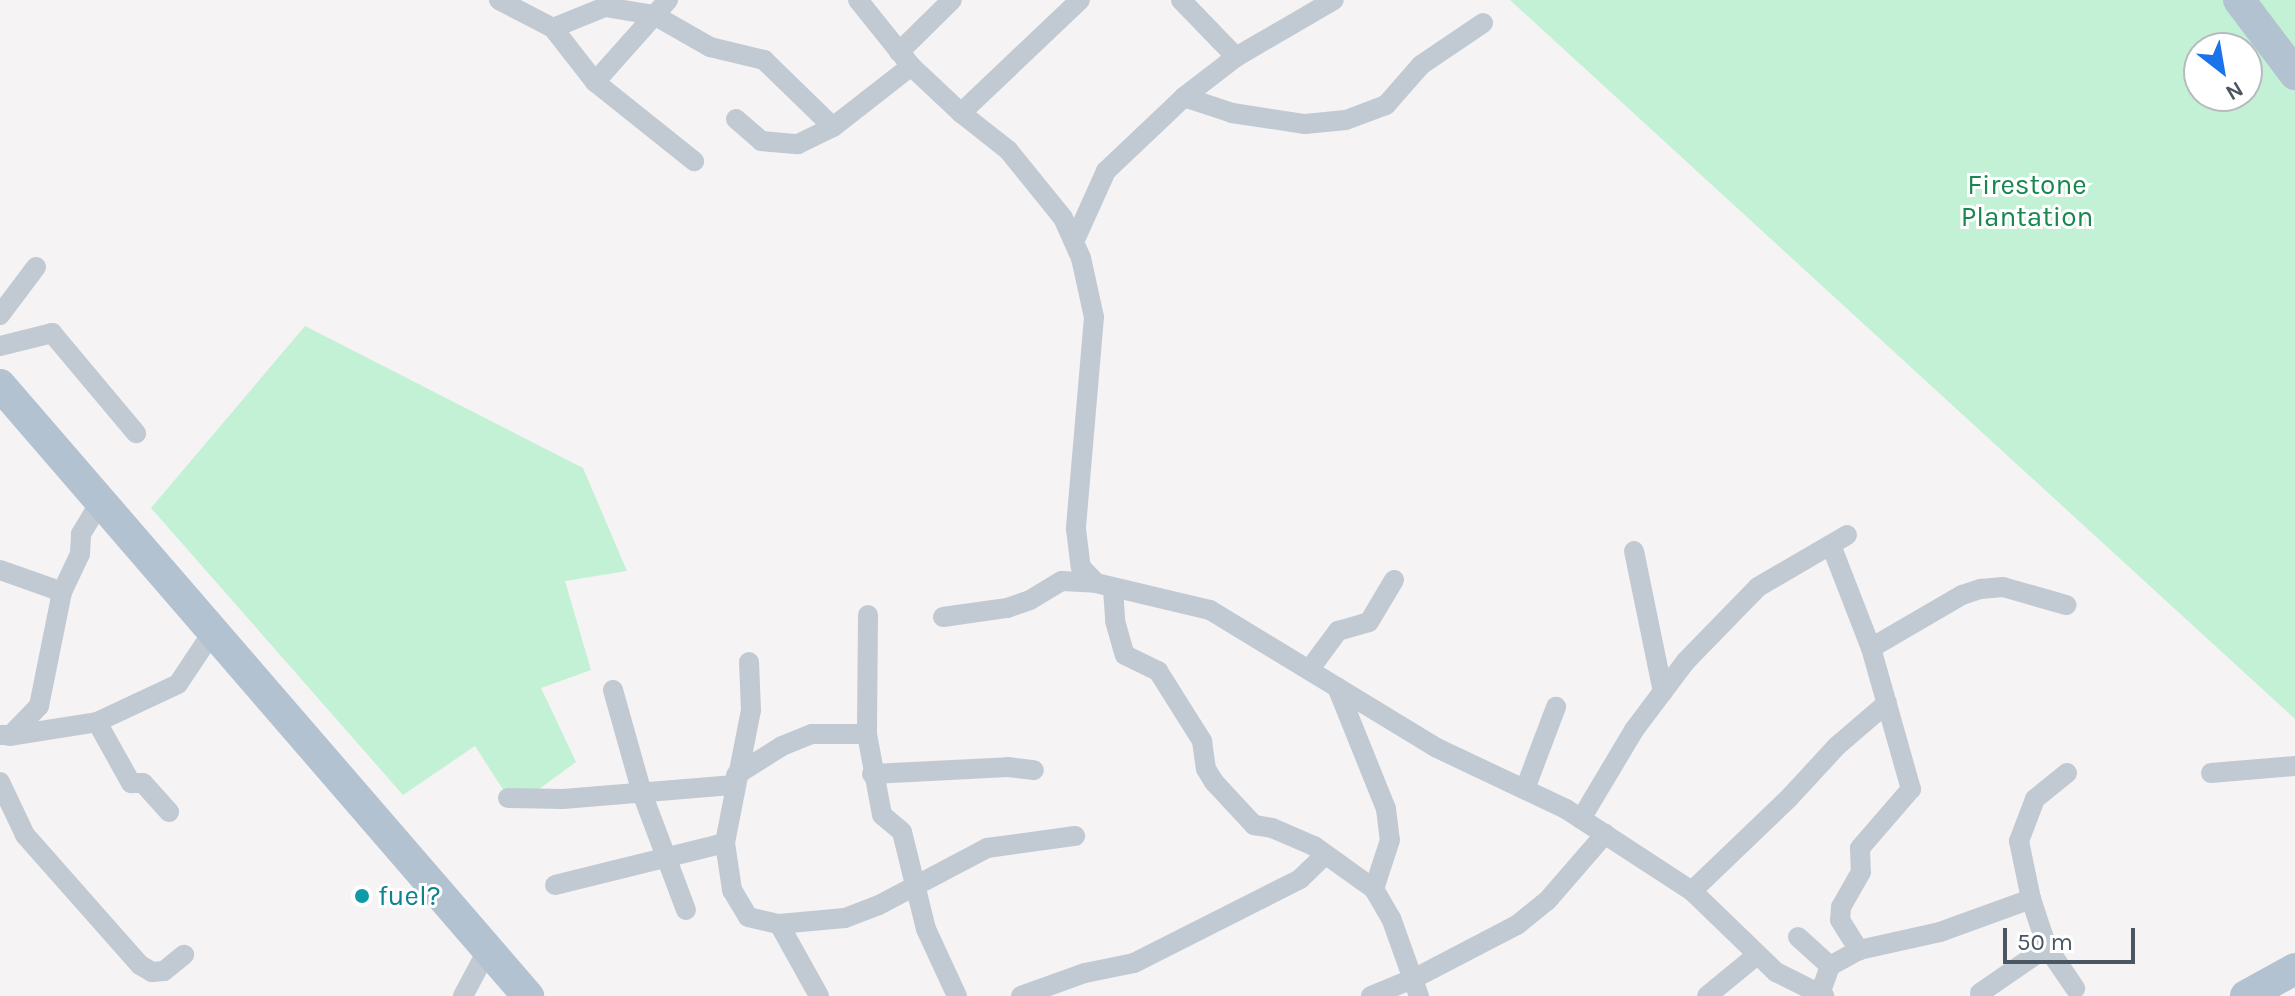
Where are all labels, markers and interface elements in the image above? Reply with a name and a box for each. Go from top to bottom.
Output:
north arrow [2183,32,2263,112]
text: N [2221,76,2248,106]
park label: Firestone Plantation [1961,168,2093,234]
place label: fuel? [378,879,441,913]
marker: fuel? [353,887,371,905]
scale bar [2007,912,2139,962]
text: 50 m [2017,928,2073,956]

